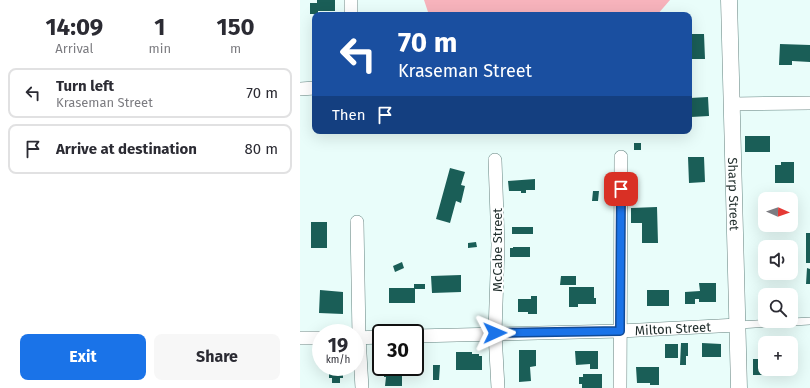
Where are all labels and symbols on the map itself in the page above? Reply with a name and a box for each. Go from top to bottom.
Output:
street label: Sharp Street [726,157,742,231]
pin [604,172,638,206]
north arrow [758,192,798,232]
street label: McCabe Street [490,208,505,292]
position arrow [474,312,516,354]
street label: Milton Street [634,319,712,338]
speed limit sign: 30 [372,324,424,376]

